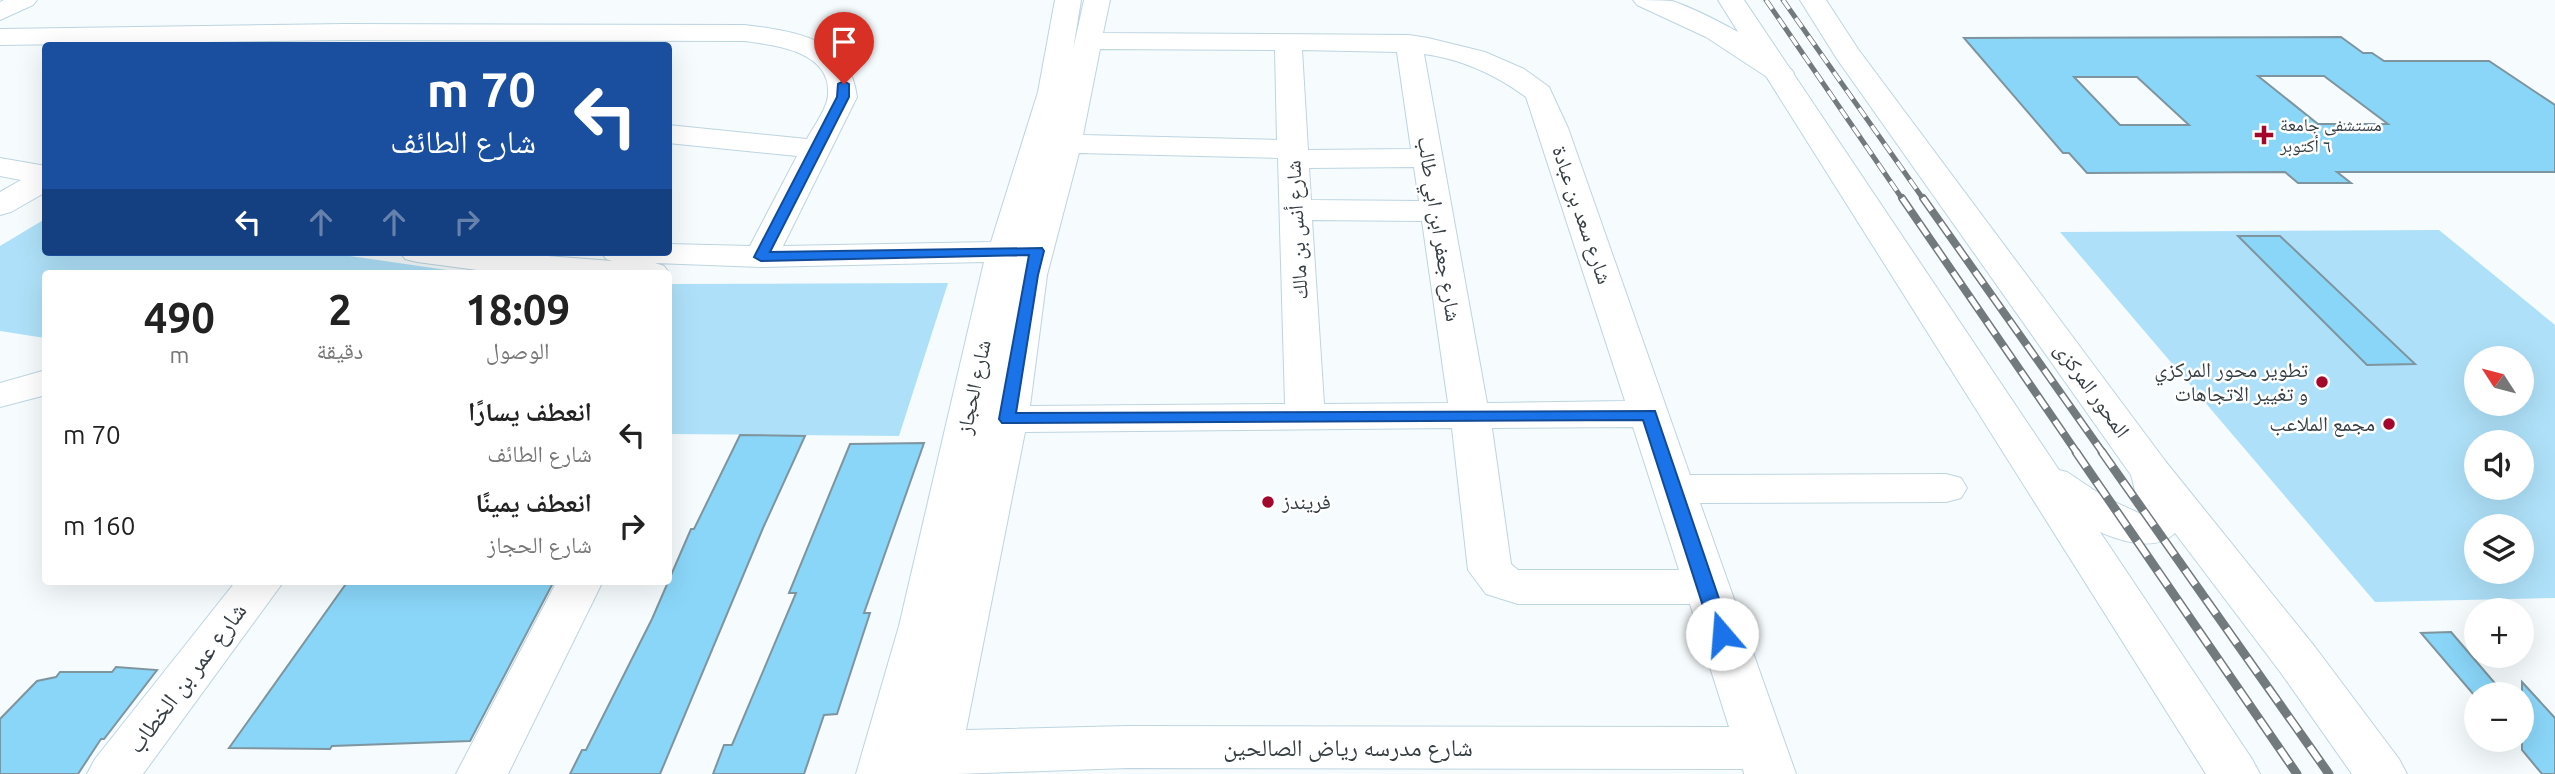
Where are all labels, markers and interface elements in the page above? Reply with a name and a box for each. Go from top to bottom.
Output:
pin [814,12.0,874,84]
icon: arrive [825,23,863,61]
text: 70 m [427,61,536,116]
icon: left [560,70,651,161]
place label: مستشفى جامعة ٦ أكتوبر [2279,114,2382,157]
text: شارع الطائف [390,123,536,159]
marker: مستشفى جامعة ٦ أكتوبر [2254,125,2274,145]
street label: شارع جعفر ابن ابي طالب [1408,135,1466,324]
street label: شارع سعد بن عبادة [1546,143,1618,287]
street label: شارع أنس بن مالك [1280,160,1314,300]
icon: left [229,203,267,241]
icon: ahead [302,203,340,241]
icon: ahead [375,203,413,241]
icon: right [448,203,486,241]
text: 2 [328,286,352,333]
text: 18:09 [465,286,570,333]
text: 490 [144,294,215,341]
street label: المحور المركزى [2049,337,2135,442]
text: دقيقة [317,338,363,363]
text: الوصول [486,338,550,363]
street label: شارع الحجاز [951,338,997,437]
text: m [169,342,189,367]
north arrow [2464,346,2534,416]
map controls [2464,346,2534,752]
place label: تطوير محور المركزي و تغيير الاتجاهات [2154,357,2308,405]
marker: تطوير محور المركزي و تغيير الاتجاهات [2314,374,2330,390]
text: انعطف يسارًا [468,397,592,426]
place label: مجمع الملاعب [2269,411,2375,437]
icon: left [613,416,651,454]
marker: مجمع الملاعب [2381,416,2397,432]
text: 70 m [63,420,121,449]
button: sound [2464,430,2534,500]
text: شارع الطائف [487,441,592,466]
text: انعطف يمينًا [476,488,592,517]
place label: فريندز [1281,489,1331,513]
marker: فريندز [1260,494,1276,510]
icon: right [613,507,651,545]
text: 160 m [63,511,135,540]
button: layers [2464,514,2534,584]
text: شارع الحجاز [487,532,592,557]
street label: شارع عمر بن الخطاب [121,597,253,759]
position arrow [1685,597,1759,671]
button: + [2464,598,2534,668]
button: − [2464,682,2534,752]
street label: شارع مدرسه رياض الصالحين [1223,734,1473,763]

